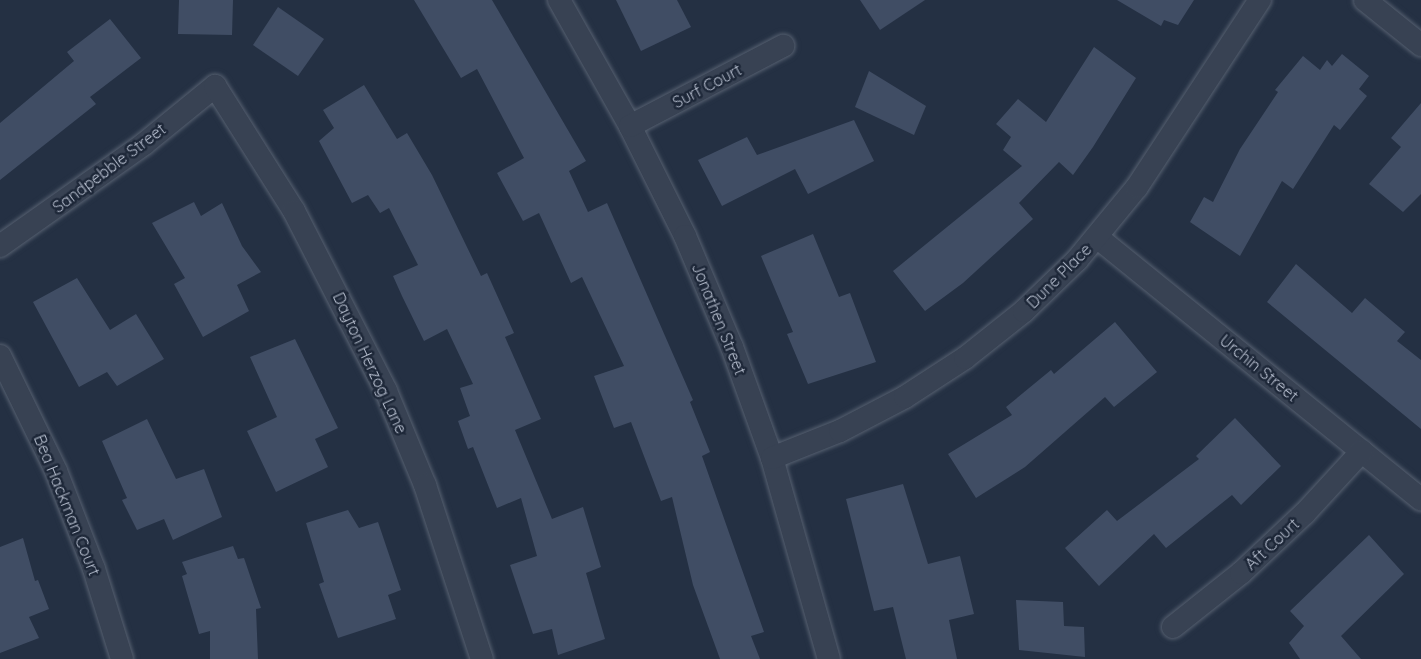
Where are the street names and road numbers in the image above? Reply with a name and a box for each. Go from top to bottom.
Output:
street label: Surf Court [669,60,745,112]
street label: Sandpebble Street [49,119,169,217]
street label: Dune Place [1023,240,1095,312]
street label: Jonathen Street [688,260,750,378]
street label: Dayton Herzog Lane [329,289,411,437]
street label: Urchin Street [1216,331,1302,405]
street label: Bea Hackman Court [30,432,104,578]
street label: Aft Court [1241,514,1303,574]

